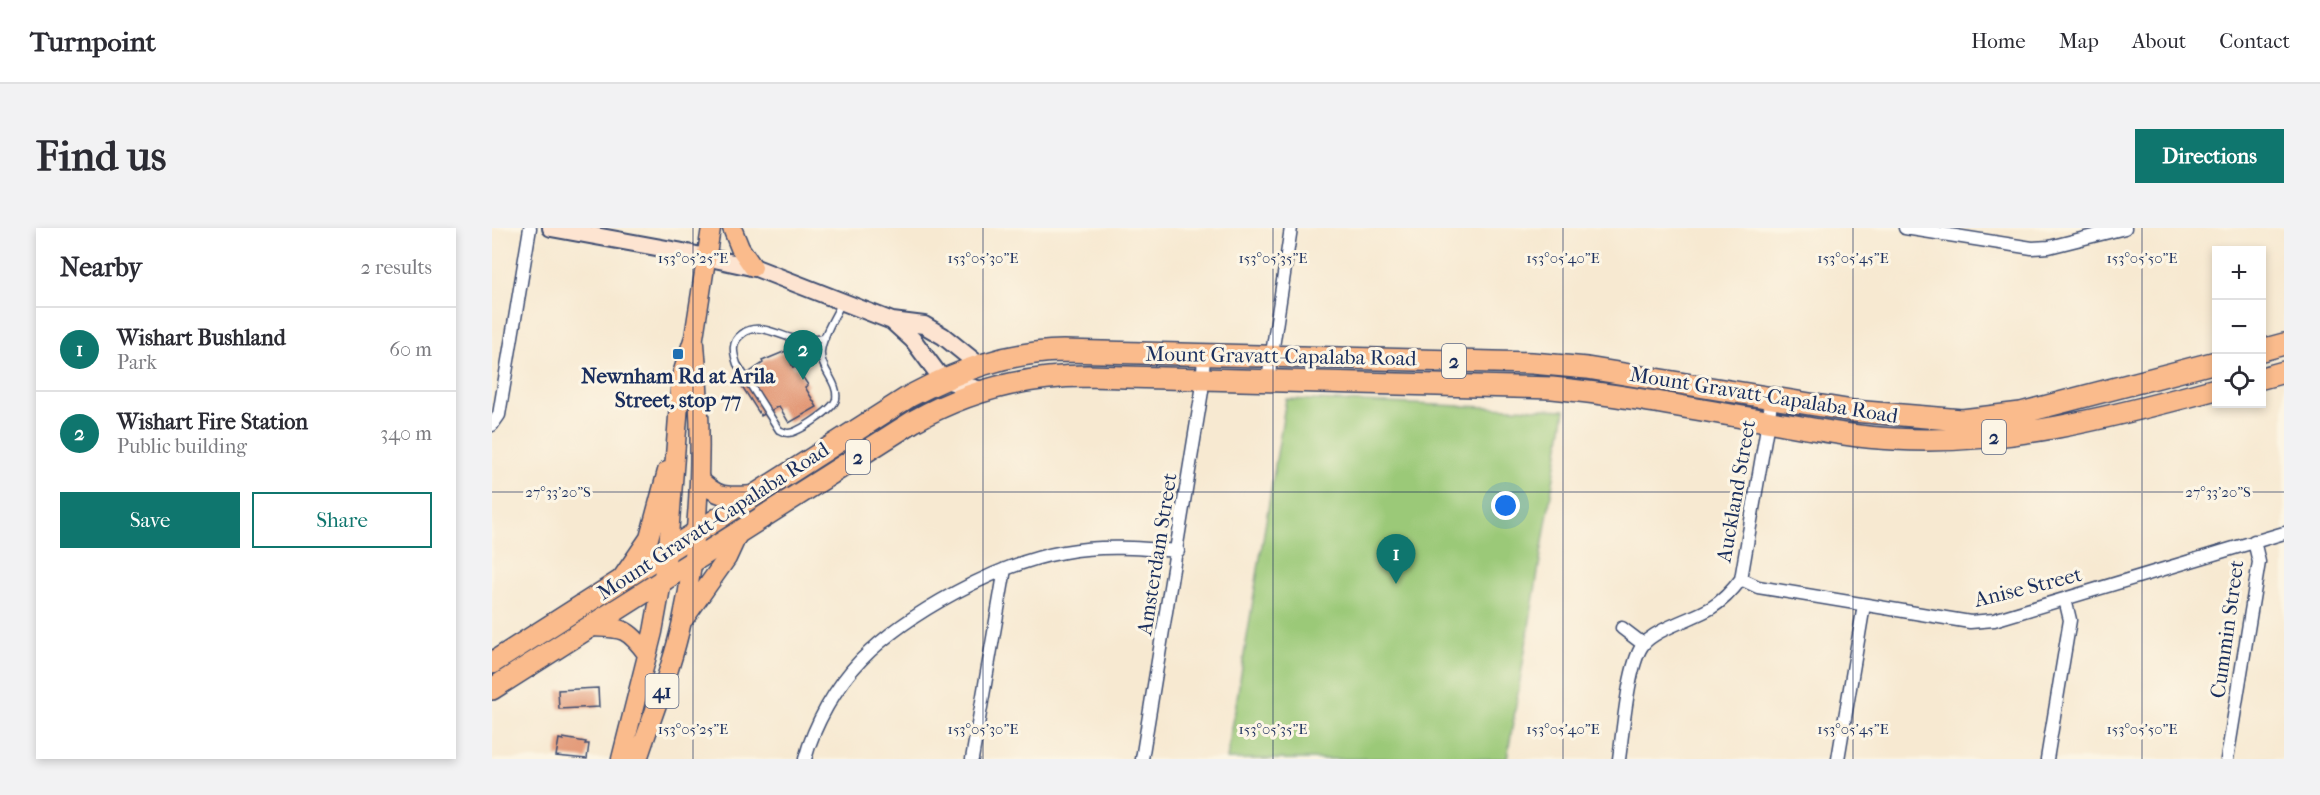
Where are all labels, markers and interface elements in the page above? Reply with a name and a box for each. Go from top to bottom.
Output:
text: Turnpoint [30,25,156,58]
text: Home [1971,29,2026,53]
text: Map [2059,29,2099,53]
text: About [2132,29,2186,53]
text: Contact [2219,29,2290,53]
button: Directions [2135,129,2284,183]
text: Find us [36,132,166,181]
map controls [2212,246,2266,408]
button: + [2212,246,2266,300]
text: 153°05'25"E [658,249,728,267]
text: 153°05'30"E [948,249,1018,267]
text: 153°05'35"E [1239,249,1308,267]
text: 153°05'40"E [1526,249,1600,267]
text: 153°05'45"E [1817,249,1889,267]
text: 153°05'50"E [2106,249,2178,267]
text: Nearby [60,252,142,283]
text: 2 results [361,256,432,279]
button: − [2212,300,2266,354]
text: Wishart Bushland [117,325,286,351]
pin: 2 [784,330,822,380]
text: 1 [76,338,83,361]
text: 60 m [389,338,432,361]
street label: Mount Gravatt-Capalaba Road [1145,342,1417,370]
road number: 2 [1442,344,1466,378]
marker: Newnham Rd at Arila Street, stop 77 [671,347,685,361]
text: Park [117,351,157,374]
button: locate [2212,354,2266,408]
street label: Mount Gravatt-Capalaba Road [1628,362,1900,428]
place label: Newnham Rd at Arila Street, stop 77 [581,364,776,412]
text: Wishart Fire Station [117,409,308,435]
street label: Auckland Street [1711,417,1760,565]
road number: 2 [1982,420,2006,454]
text: 2 [74,422,85,445]
text: 340 m [380,422,432,445]
text: Public building [117,435,247,458]
street label: Mount Gravatt-Capalaba Road [593,437,834,605]
road number: 2 [846,440,870,474]
street label: Amsterdam Street [1132,471,1182,638]
text: 27°33'20"S [525,483,591,501]
text: 27°33'20"S [2185,483,2251,501]
your location [1491,491,1520,520]
button: Save [60,492,240,548]
button: Share [252,492,432,548]
pin: 1 [1376,534,1416,584]
street label: Cummin Street [2205,558,2249,700]
street label: Anise Street [1971,562,2085,612]
road number: 41 [646,674,678,708]
text: 153°05'25"E [658,720,728,738]
text: 153°05'30"E [948,720,1018,738]
text: 153°05'35"E [1239,720,1308,738]
text: 153°05'40"E [1526,720,1600,738]
text: 153°05'45"E [1817,720,1889,738]
text: 153°05'50"E [2106,720,2178,738]

